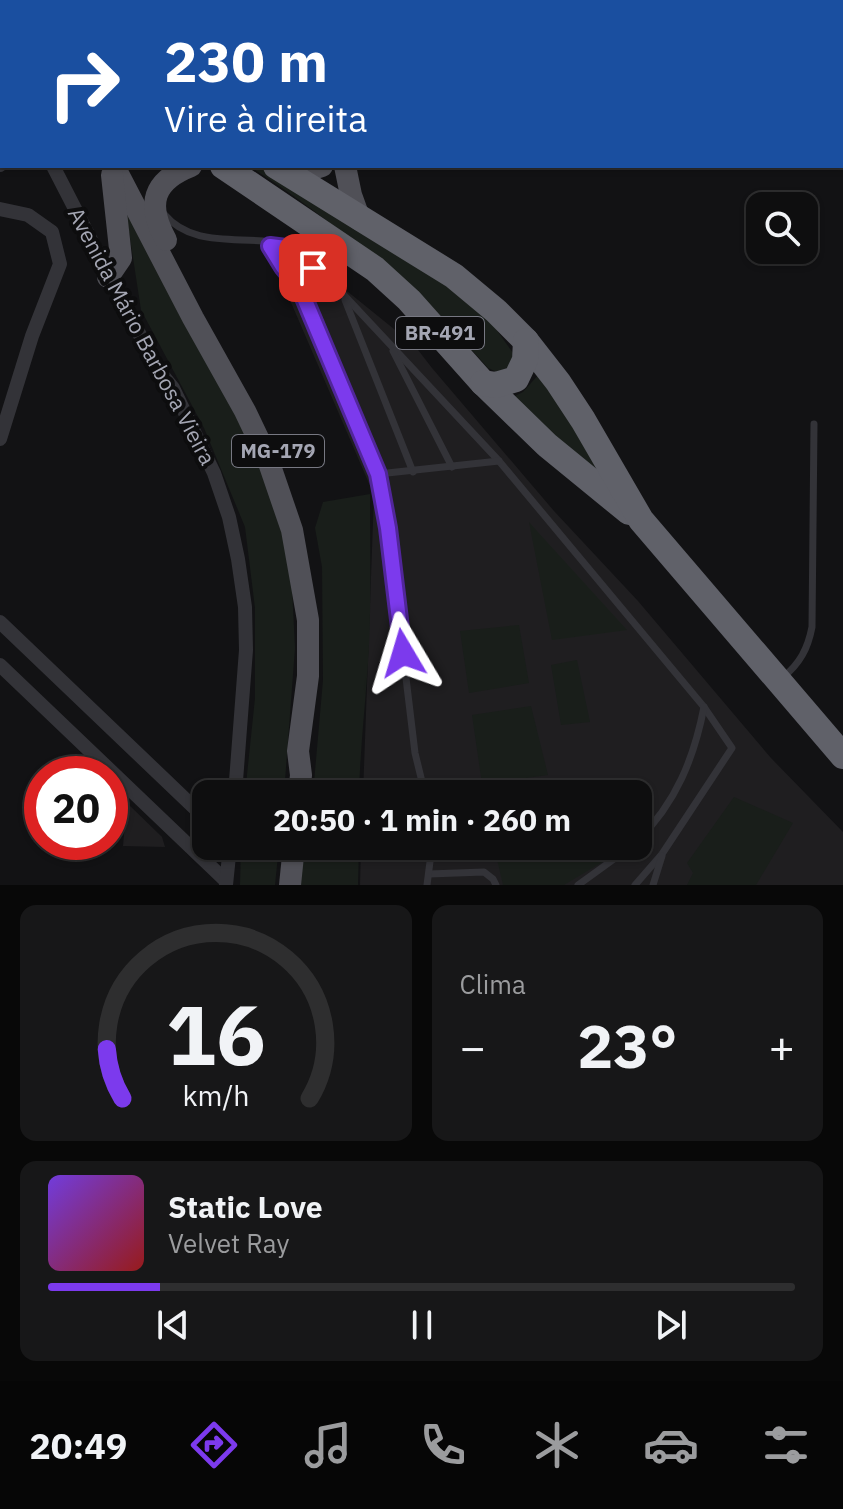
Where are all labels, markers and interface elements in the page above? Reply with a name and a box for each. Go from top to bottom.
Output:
text: 230 m [164,25,328,97]
icon: right [32,32,136,136]
text: Vire à direita [164,95,367,142]
map controls [746,192,818,264]
button: search [746,192,818,264]
street label: Avenida Mário Barbosa Vieira [62,202,223,470]
pin [279,234,347,302]
icon: arrive [291,246,335,290]
road number: BR-491 [396,317,484,349]
road number: MG-179 [232,435,324,467]
position arrow [361,611,445,695]
speed limit sign: 20 [24,756,128,860]
text: 20:50 · 1 min · 260 m [273,800,571,839]
text: Clima [460,967,526,1001]
text: 16 [166,980,266,1088]
text: 23° [577,1006,677,1085]
text: − [460,1018,486,1075]
text: + [769,1018,795,1075]
text: km/h [182,1077,249,1114]
text: Static Love [168,1187,323,1226]
text: Velvet Ray [168,1226,289,1260]
icon: previous [151,1303,195,1347]
icon: pause [400,1303,444,1347]
icon: next [649,1303,693,1347]
icon: directions [186,1417,242,1473]
icon: music [300,1417,356,1473]
icon: phone [415,1417,471,1473]
icon: climate [529,1417,585,1473]
icon: car [643,1417,699,1473]
icon: filters [758,1417,814,1473]
text: 20:49 [29,1422,127,1469]

